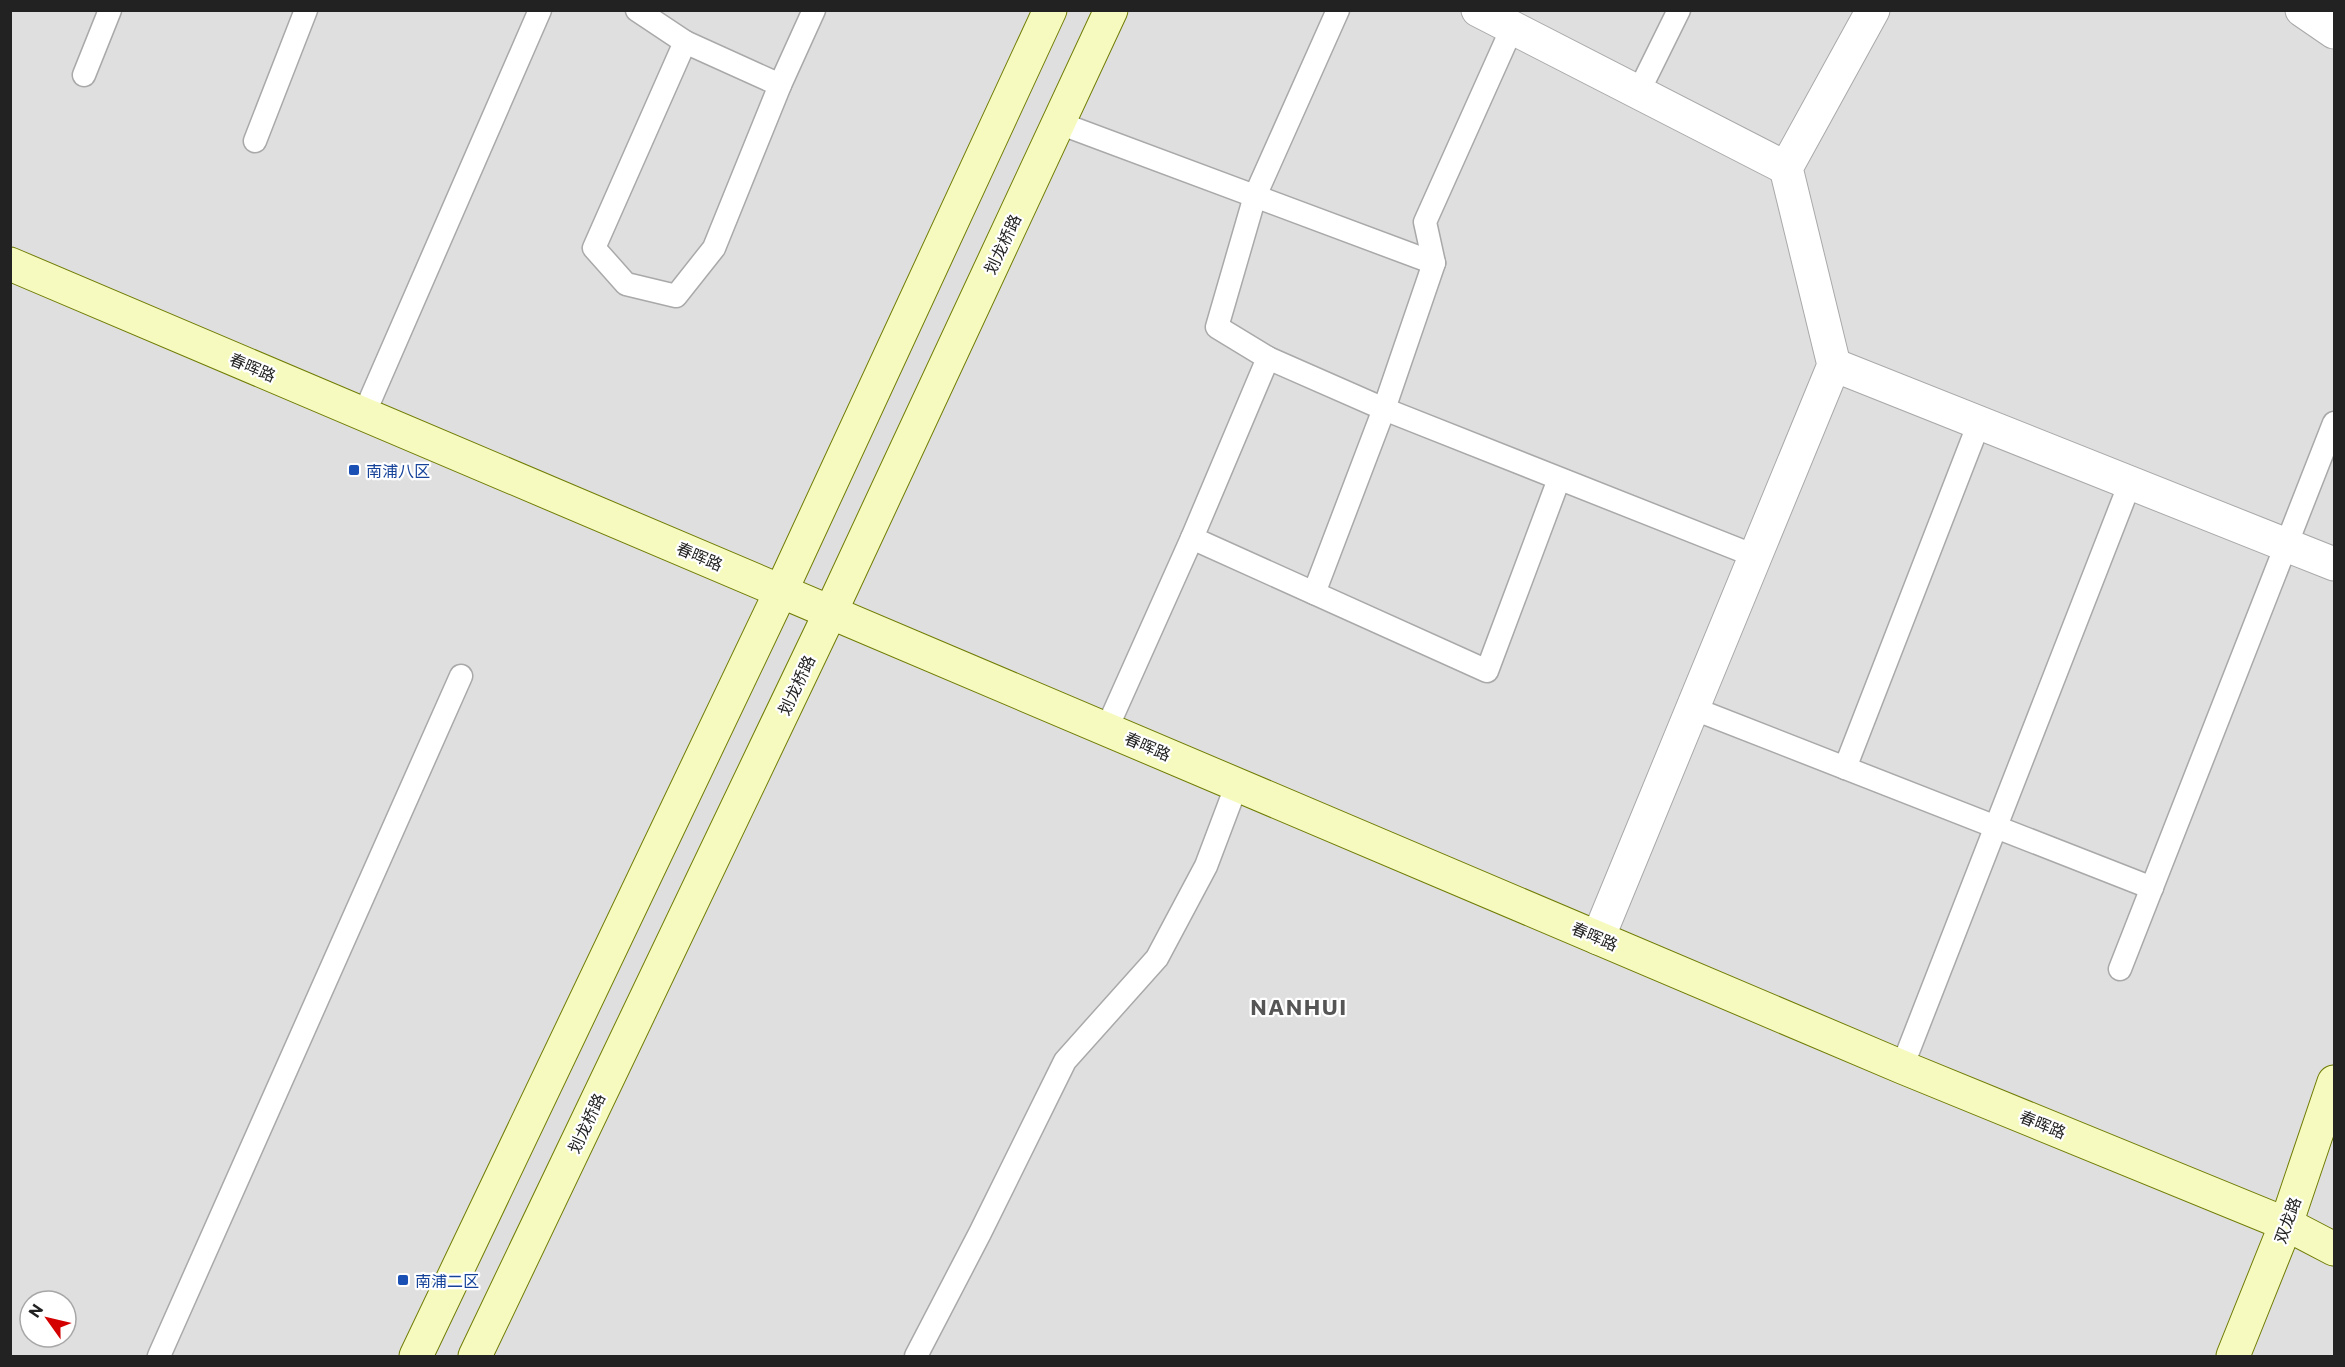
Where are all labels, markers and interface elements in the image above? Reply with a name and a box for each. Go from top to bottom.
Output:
street label: 划龙桥路 [980,211,1024,277]
street label: 春晖路 [227,349,279,385]
place label: 南浦八区 [366,461,430,480]
marker: 南浦八区 [347,463,361,477]
street label: 春晖路 [674,538,726,574]
street label: 划龙桥路 [774,652,818,718]
street label: 春晖路 [1122,728,1174,764]
street label: 春晖路 [1569,918,1621,954]
district label: NANHUI [1250,993,1348,1020]
street label: 划龙桥路 [564,1090,608,1156]
street label: 春晖路 [2017,1106,2069,1142]
street label: 双龙路 [2270,1194,2304,1246]
place label: 南浦二区 [415,1271,479,1290]
marker: 南浦二区 [396,1273,410,1287]
north arrow [18,1289,78,1349]
text: N [24,1300,46,1321]

